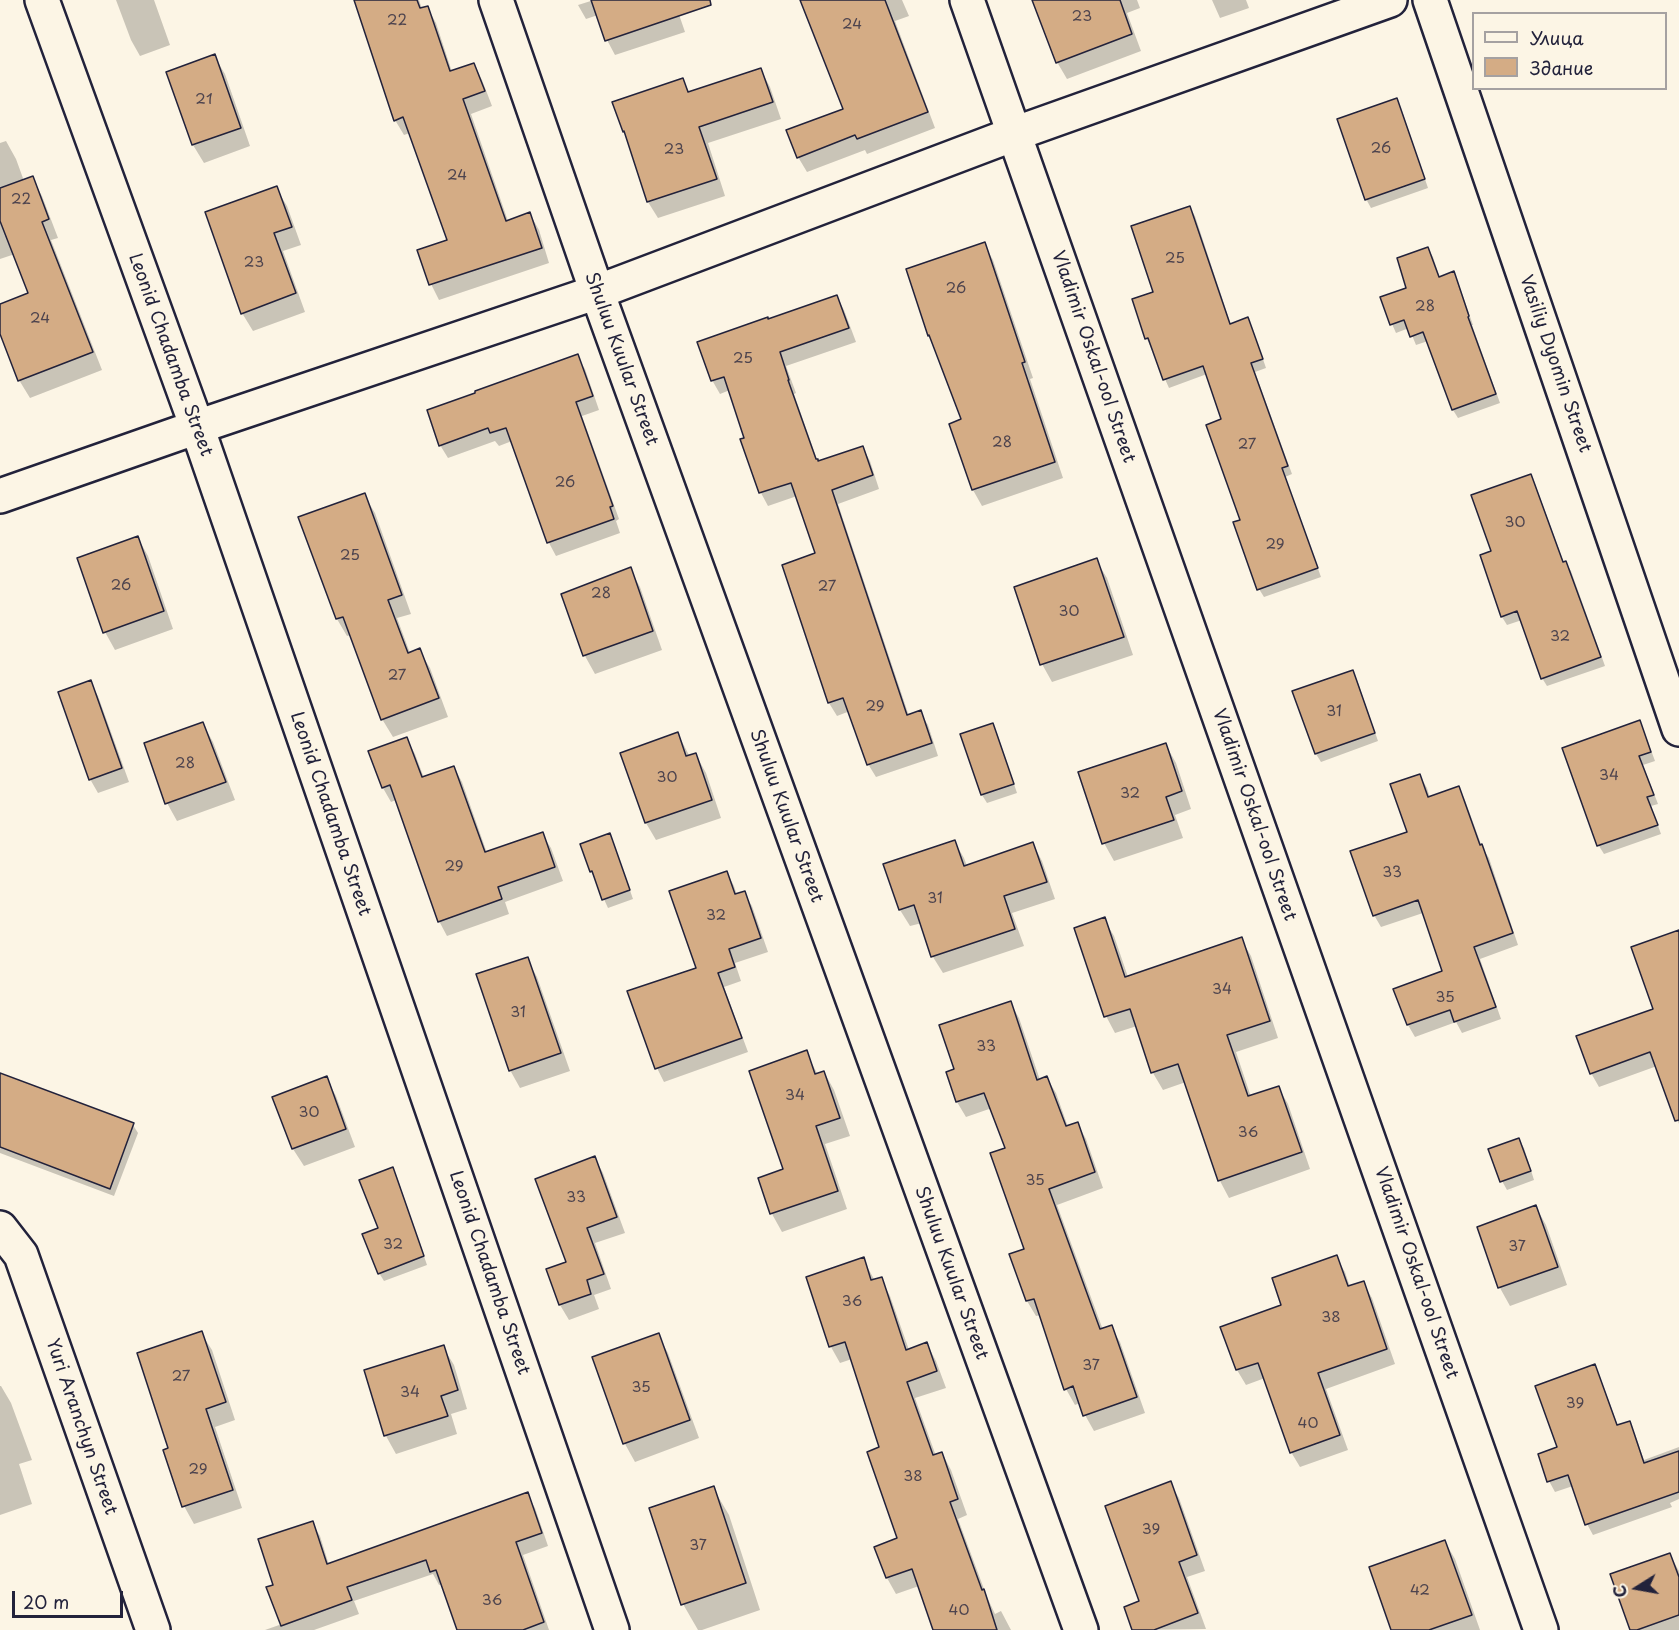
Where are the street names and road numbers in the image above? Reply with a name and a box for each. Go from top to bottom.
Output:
street label: Vladimir Oskal-ool Street [1047,248,1139,466]
street label: Leonid Chadamba Street [123,251,217,459]
street label: Shuluu Kuular Street [580,269,662,449]
street label: Vasiliy Dyomin Street [1514,272,1596,456]
street label: Vladimir Oskal-ool Street [1208,706,1300,924]
street label: Leonid Chadamba Street [285,709,375,919]
street label: Shuluu Kuular Street [745,726,827,906]
street label: Vladimir Oskal-ool Street [1370,1164,1462,1382]
street label: Leonid Chadamba Street [444,1168,534,1378]
street label: Shuluu Kuular Street [910,1183,992,1363]
street label: Yuri Aranchyn Street [41,1336,121,1518]

